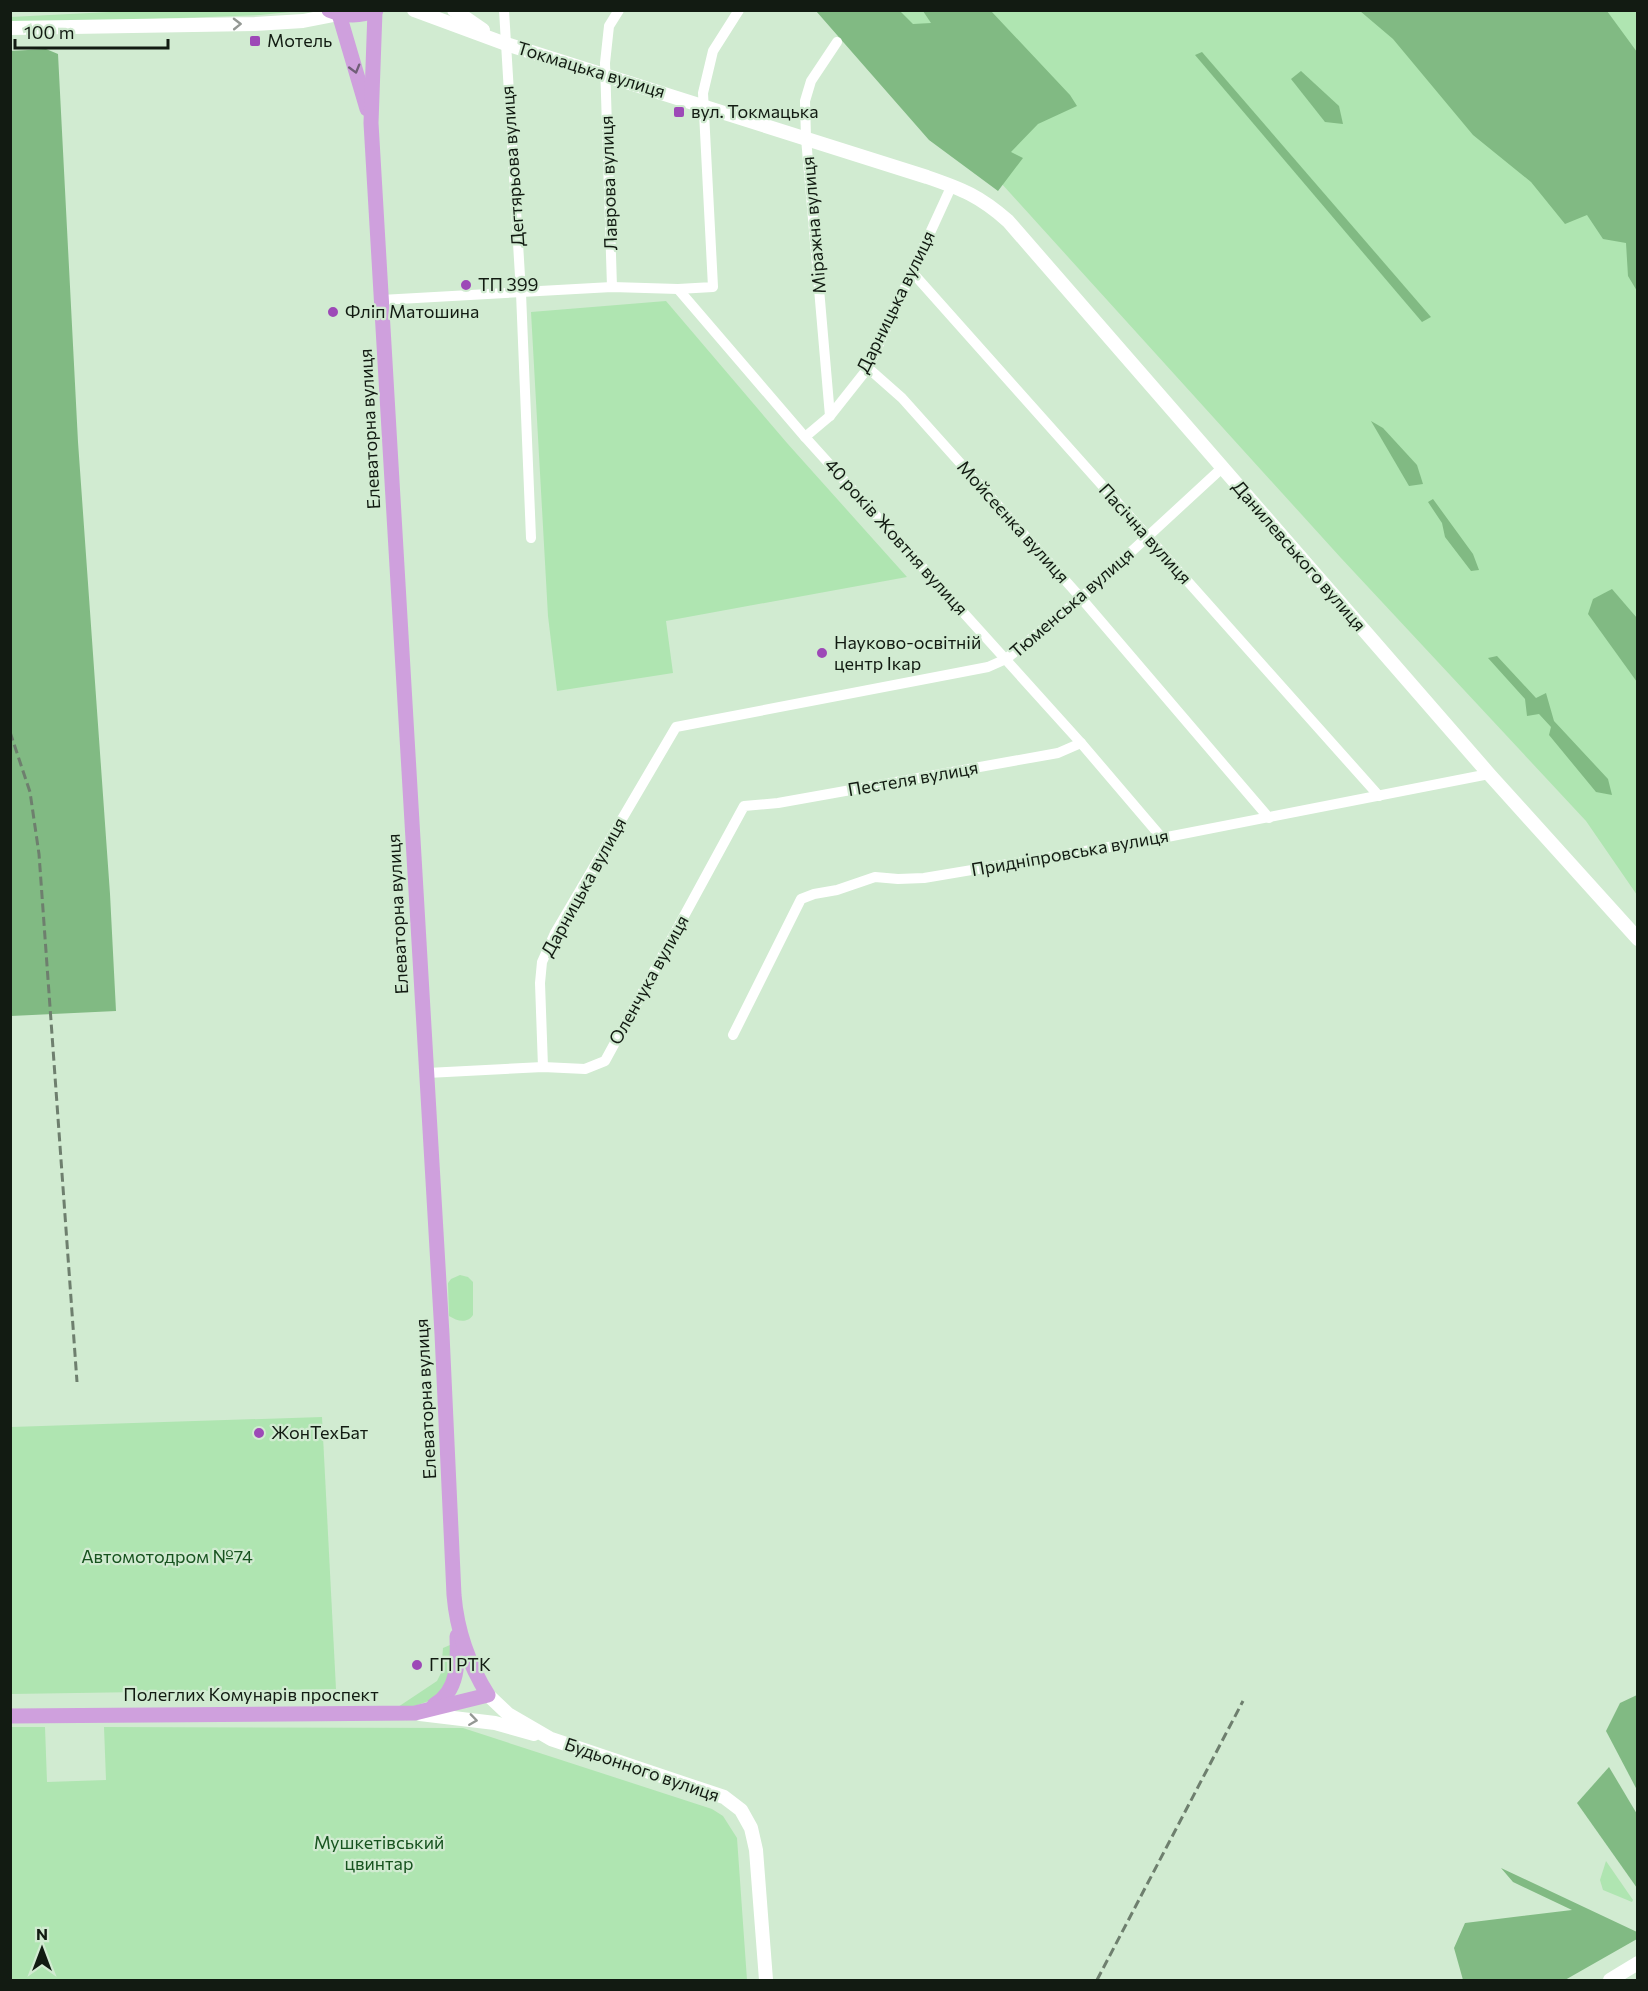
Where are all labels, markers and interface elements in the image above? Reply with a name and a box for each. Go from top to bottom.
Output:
scale bar [15,12,168,50]
one-way arrow [232,18,241,31]
text: 100 m [24,21,74,43]
place label: Мотель [267,29,332,51]
marker: Мотель [248,34,262,48]
street label: Токмацька вулиця [515,36,668,102]
one-way arrow [348,63,360,74]
street label: Дегтярьова вулиця [495,85,529,247]
place label: вул. Токмацька [691,100,819,122]
marker: вул. Токмацька [672,105,686,119]
street label: Лаврова вулиця [595,115,621,251]
street label: Міражна вулиця [796,155,830,295]
street label: Дарницька вулиця [851,227,939,376]
place label: ТП 399 [478,273,539,295]
marker: ТП 399 [459,278,473,292]
place label: Фліп Матошина [345,300,479,322]
marker: Фліп Матошина [326,305,340,319]
street label: Елеваторна вулиця [354,348,384,510]
street label: 40 років Жовтня вулиця [821,453,973,619]
street label: Мойсеєнка вулиця [953,456,1075,587]
street label: Данилевського вулиця [1228,476,1371,635]
street label: Пасічна вулиця [1095,479,1197,588]
street label: Тюменська вулиця [1005,543,1138,662]
place label: Науково-освітній центр Ікар [834,631,981,674]
marker: Науково-освітній центр Ікар [815,646,829,660]
street label: Пестеля вулиця [846,756,980,800]
street label: Дарницька вулиця [536,813,630,960]
street label: Придніпровська вулиця [969,824,1170,880]
street label: Елеваторна вулиця [382,833,412,995]
street label: Оленчука вулиця [603,911,693,1048]
street label: Елеваторна вулиця [410,1318,440,1480]
place label: ЖонТехБат [271,1421,369,1443]
marker: ЖонТехБат [252,1426,266,1440]
park label: Автомотодром №74 [81,1545,253,1567]
place label: ГП РТК [429,1653,491,1675]
marker: ГП РТК [410,1658,424,1672]
street label: Полеглих Комунарів проспект [123,1683,379,1705]
one-way arrow [468,1713,478,1725]
street label: Будьонного вулиця [562,1732,723,1806]
park label: Мушкетівський цвинтар [314,1831,444,1874]
north arrow [12,1919,72,1979]
text: N [36,1924,48,1943]

